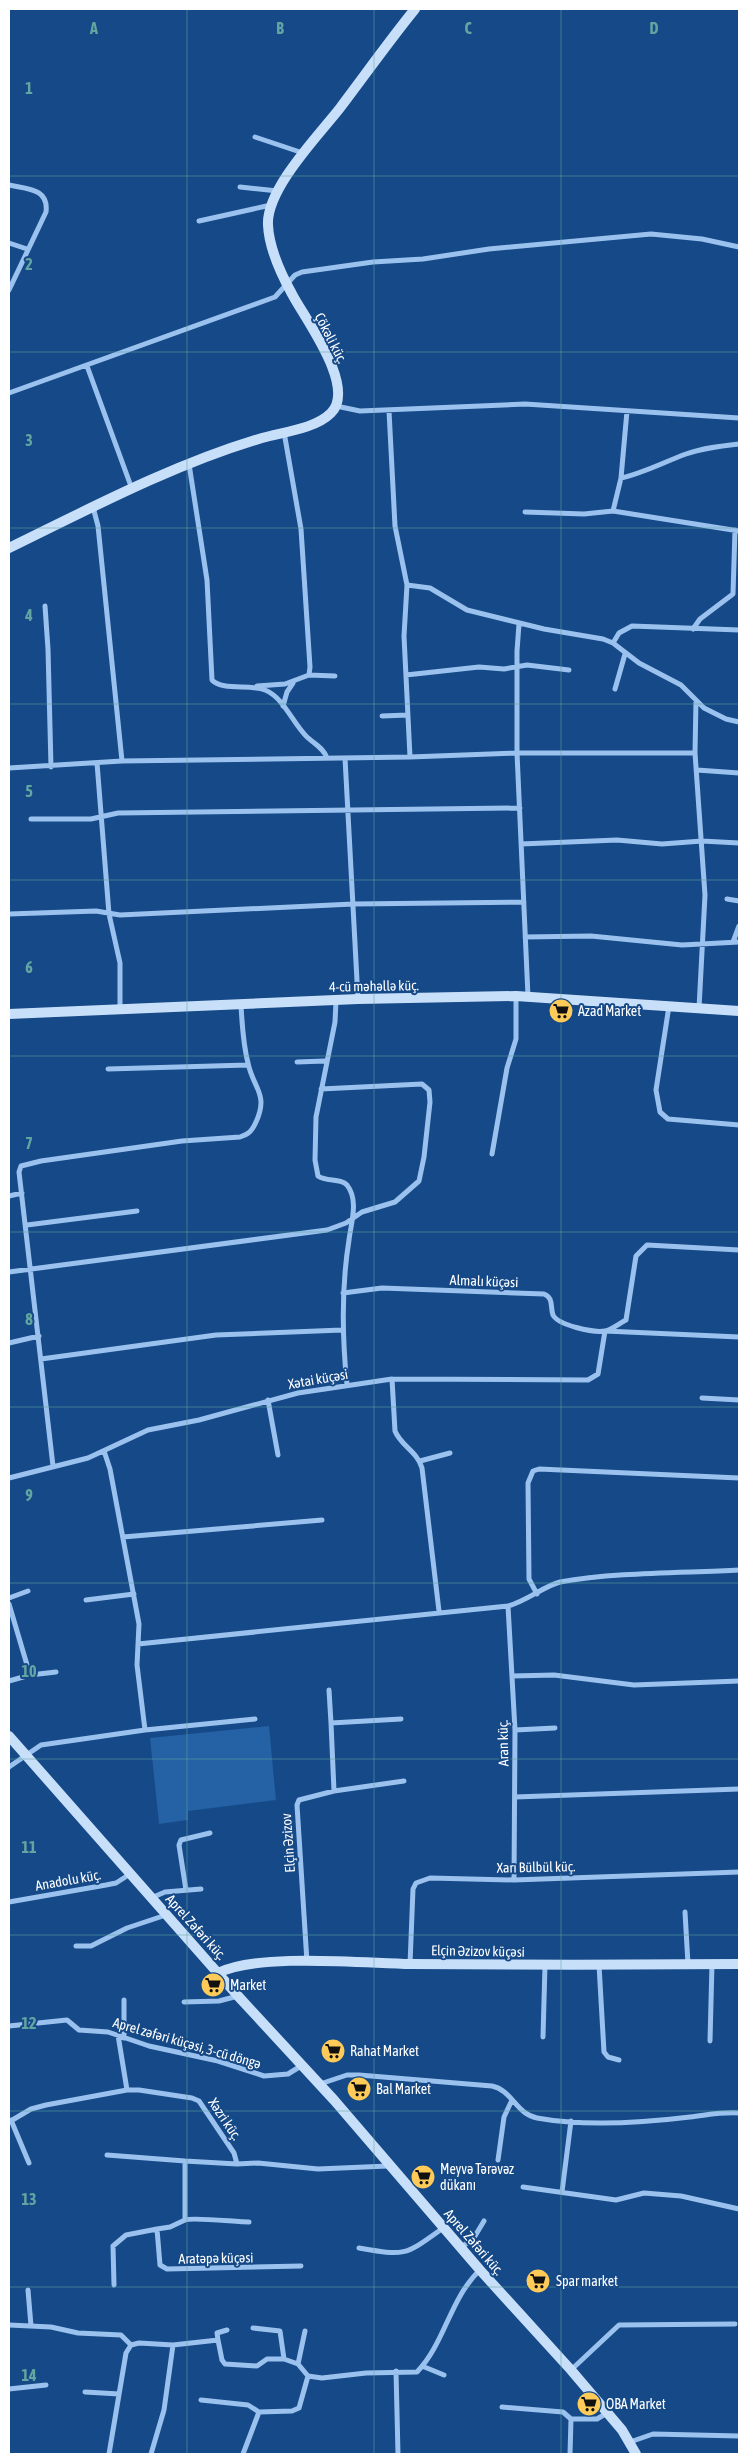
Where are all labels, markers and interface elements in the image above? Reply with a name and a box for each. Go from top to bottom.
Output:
text: A [89,19,98,37]
text: B [276,19,284,37]
text: C [464,19,472,37]
text: D [650,19,659,37]
text: 1 [25,79,33,97]
text: 2 [25,255,33,273]
street label: Çökəli küç. [311,310,351,366]
text: 3 [25,431,33,449]
text: 4 [24,606,33,624]
text: 5 [25,782,33,800]
text: 6 [25,958,33,976]
street label: 4-cü məhəllə küç. [329,977,419,995]
supermarket icon: Azad Market [548,998,574,1024]
place label: Azad Market [578,1003,641,1019]
text: 7 [25,1134,33,1152]
street label: Almalı küçəsi [449,1272,519,1290]
text: 8 [25,1310,33,1328]
street label: Xətai küçəsi [287,1366,349,1392]
text: 9 [25,1486,33,1504]
text: 10 [21,1662,37,1680]
street label: Aran küç. [495,1720,511,1766]
street label: Elçin Əzizov [278,1813,298,1873]
text: 11 [21,1838,37,1856]
street label: Xarı Bülbül küç. [496,1858,576,1876]
street label: Anadolu küç. [34,1866,102,1894]
street label: Aprel Zəfəri küç. [163,1891,229,1963]
street label: Elçin Əzizov küçəsi [431,1942,525,1960]
supermarket icon: Market [200,1972,226,1998]
place label: Market [230,1977,266,1993]
text: 12 [21,2014,37,2032]
street label: Aprel zəfəri küçəsi, 3-cü döngə [111,2014,263,2072]
supermarket icon: Rahat Market [320,2038,346,2064]
place label: Rahat Market [350,2043,419,2059]
supermarket icon: Bal Market [346,2076,372,2102]
place label: Bal Market [376,2081,431,2097]
street label: Xəzri küç. [205,2095,245,2143]
place label: Meyvə Tərəvəz dükanı [440,2161,514,2193]
supermarket icon: Meyvə Tərəvəz dükanı [410,2164,436,2190]
text: 13 [21,2190,37,2208]
street label: Aprel Zəfəri küç. [441,2206,507,2278]
street label: Aratəpə küçəsi [178,2249,254,2267]
supermarket icon: Spar market [525,2268,551,2294]
place label: Spar market [556,2273,618,2289]
text: 14 [21,2366,37,2384]
supermarket icon: OBA Market [576,2391,602,2417]
place label: OBA Market [606,2396,666,2412]

